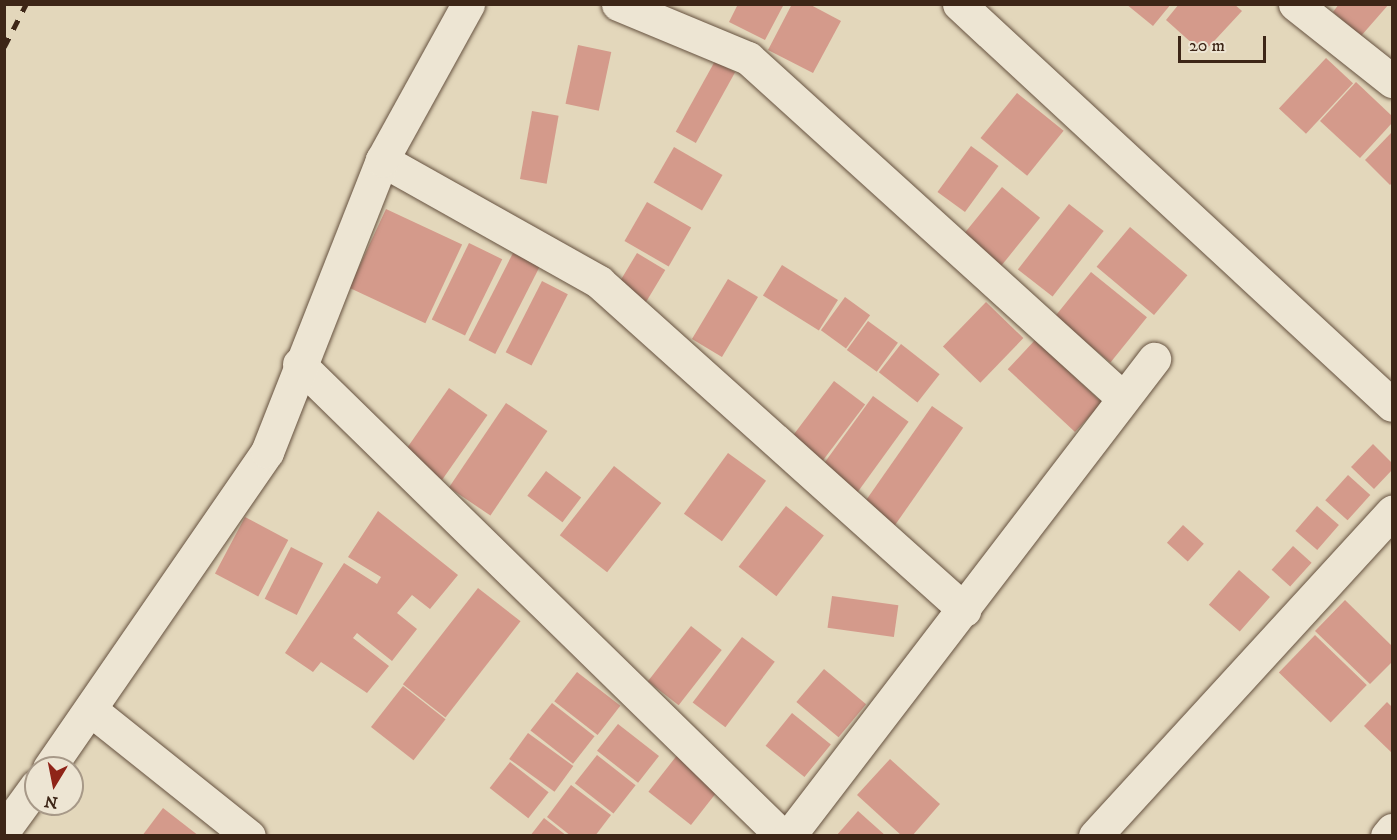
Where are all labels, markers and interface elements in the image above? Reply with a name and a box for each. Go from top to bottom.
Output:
scale bar [1181,24,1270,62]
text: 20 m [1189,35,1225,57]
north arrow [24,756,84,816]
text: N [43,791,59,813]

